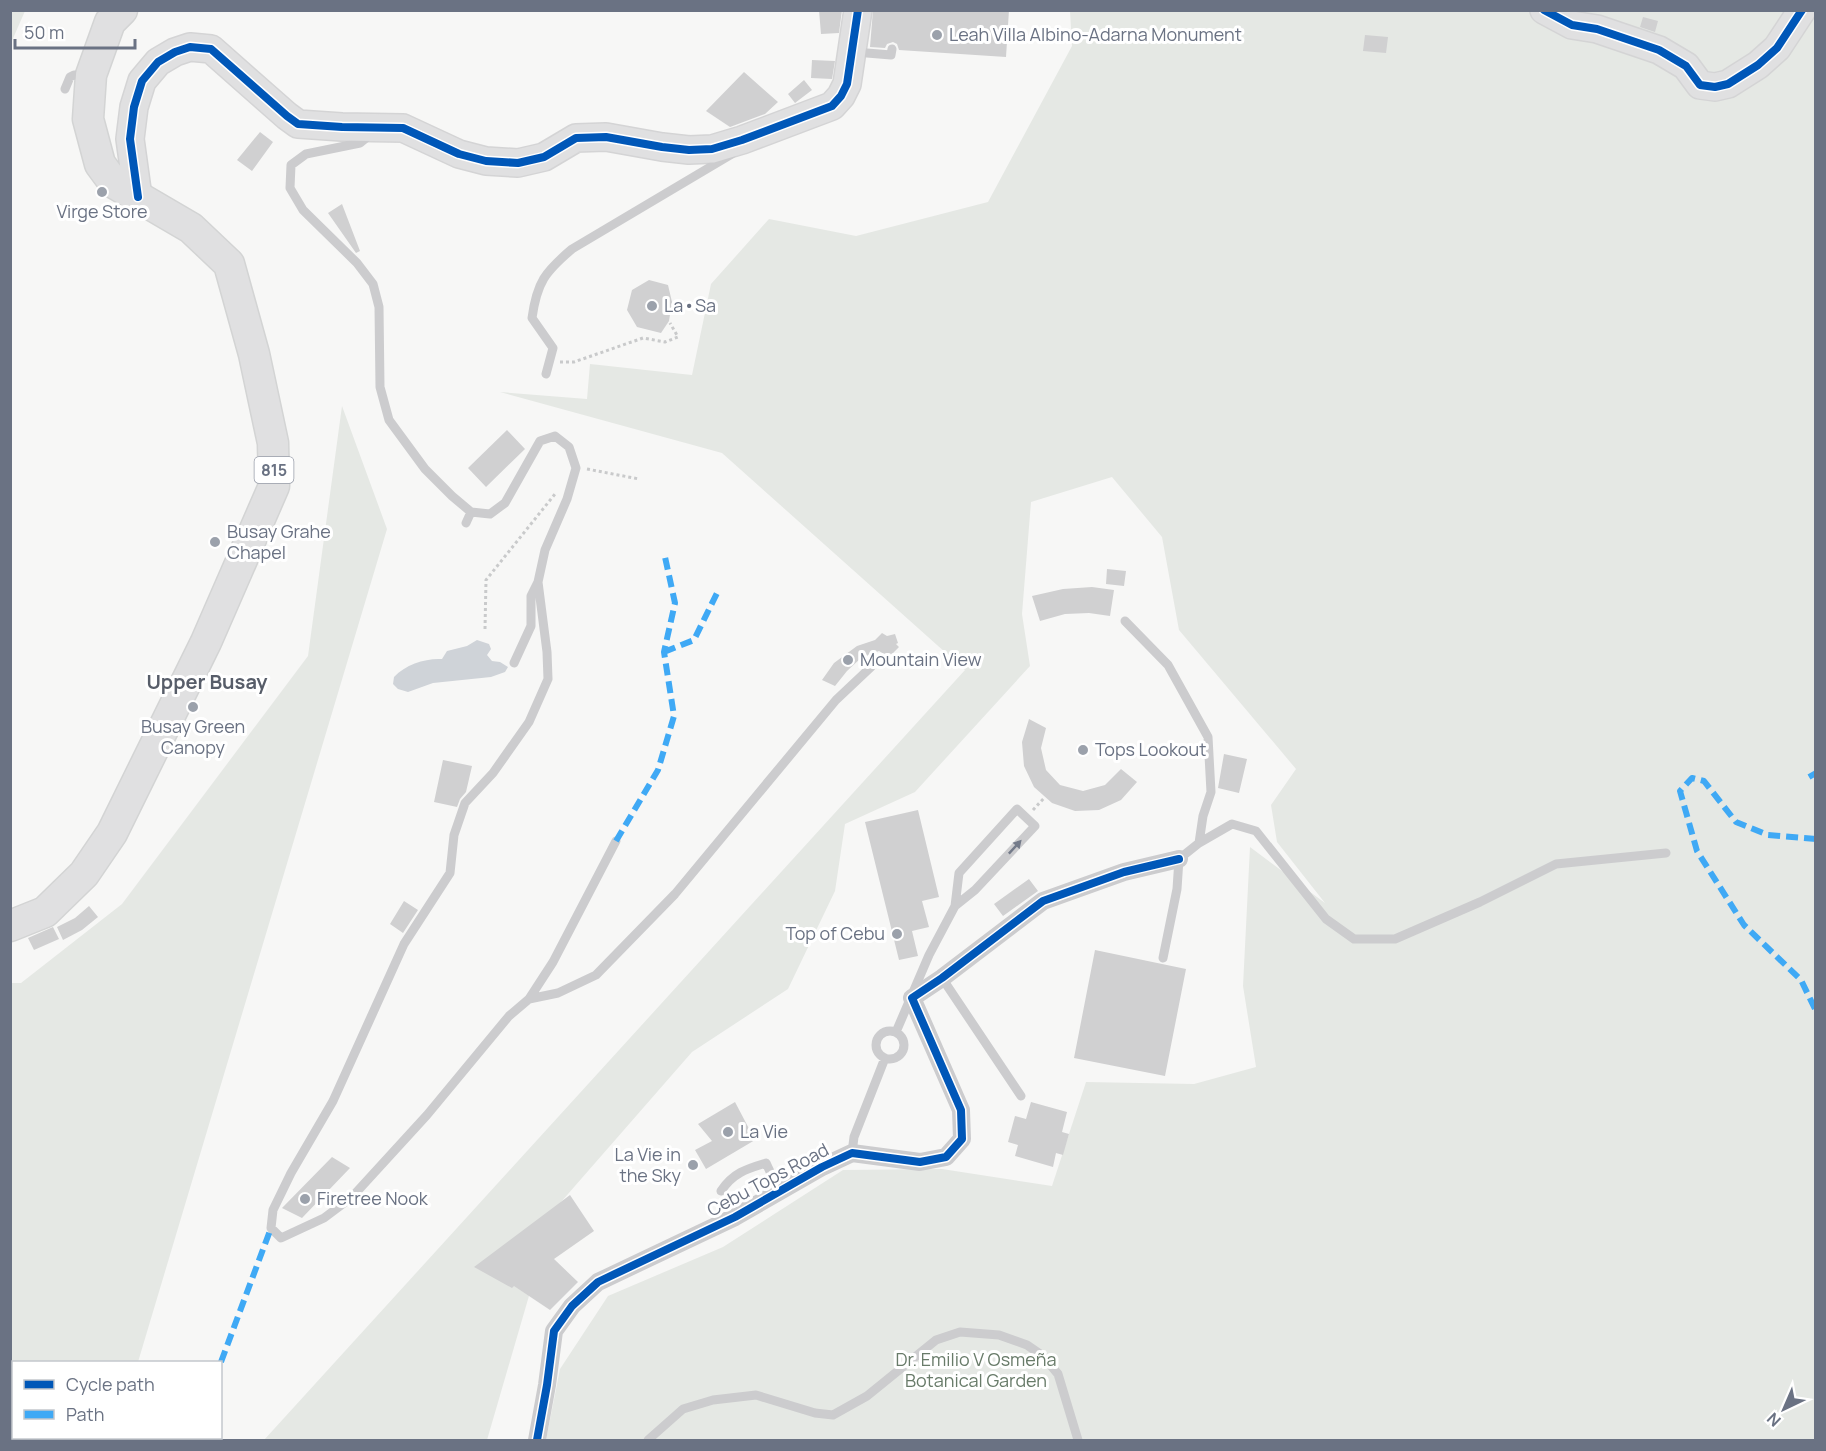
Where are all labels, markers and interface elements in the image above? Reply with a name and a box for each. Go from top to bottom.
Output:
scale bar [15,12,135,50]
text: 50 m [24,20,64,44]
place label: Leah Villa Albino-Adarna Monument [949,22,1242,46]
marker: Leah Villa Albino-Adarna Monument [930,28,944,42]
marker: Virge Store [95,185,109,199]
place label: Virge Store [56,199,148,223]
place label: La•Sa [664,293,716,317]
marker: La•Sa [645,299,659,313]
road number: 815 [254,457,294,483]
place label: Busay Grahe Chapel [227,519,331,564]
marker: Busay Grahe Chapel [208,535,222,549]
place label: Mountain View [860,647,982,671]
marker: Mountain View [841,653,855,667]
district label: Upper Busay [146,668,268,695]
marker: Busay Green Canopy [186,700,200,714]
place label: Busay Green Canopy [141,714,245,759]
place label: Tops Lookout [1095,737,1206,761]
marker: Tops Lookout [1076,743,1090,757]
one-way arrow [1008,840,1021,855]
place label: Top of Cebu [785,921,885,945]
marker: Top of Cebu [890,927,904,941]
place label: La Vie [740,1119,788,1143]
marker: La Vie [721,1125,735,1139]
street label: Cebu Tops Road [702,1137,833,1221]
place label: La Vie in the Sky [614,1142,682,1187]
marker: La Vie in the Sky [686,1158,700,1172]
place label: Firetree Nook [317,1186,429,1210]
marker: Firetree Nook [298,1192,312,1206]
park label: Dr. Emilio V Osmeña Botanical Garden [895,1347,1057,1392]
legend [12,1361,222,1439]
text: Cycle path [66,1372,155,1396]
north arrow [1754,1379,1814,1439]
text: Path [66,1402,104,1426]
text: N [1762,1408,1785,1432]

